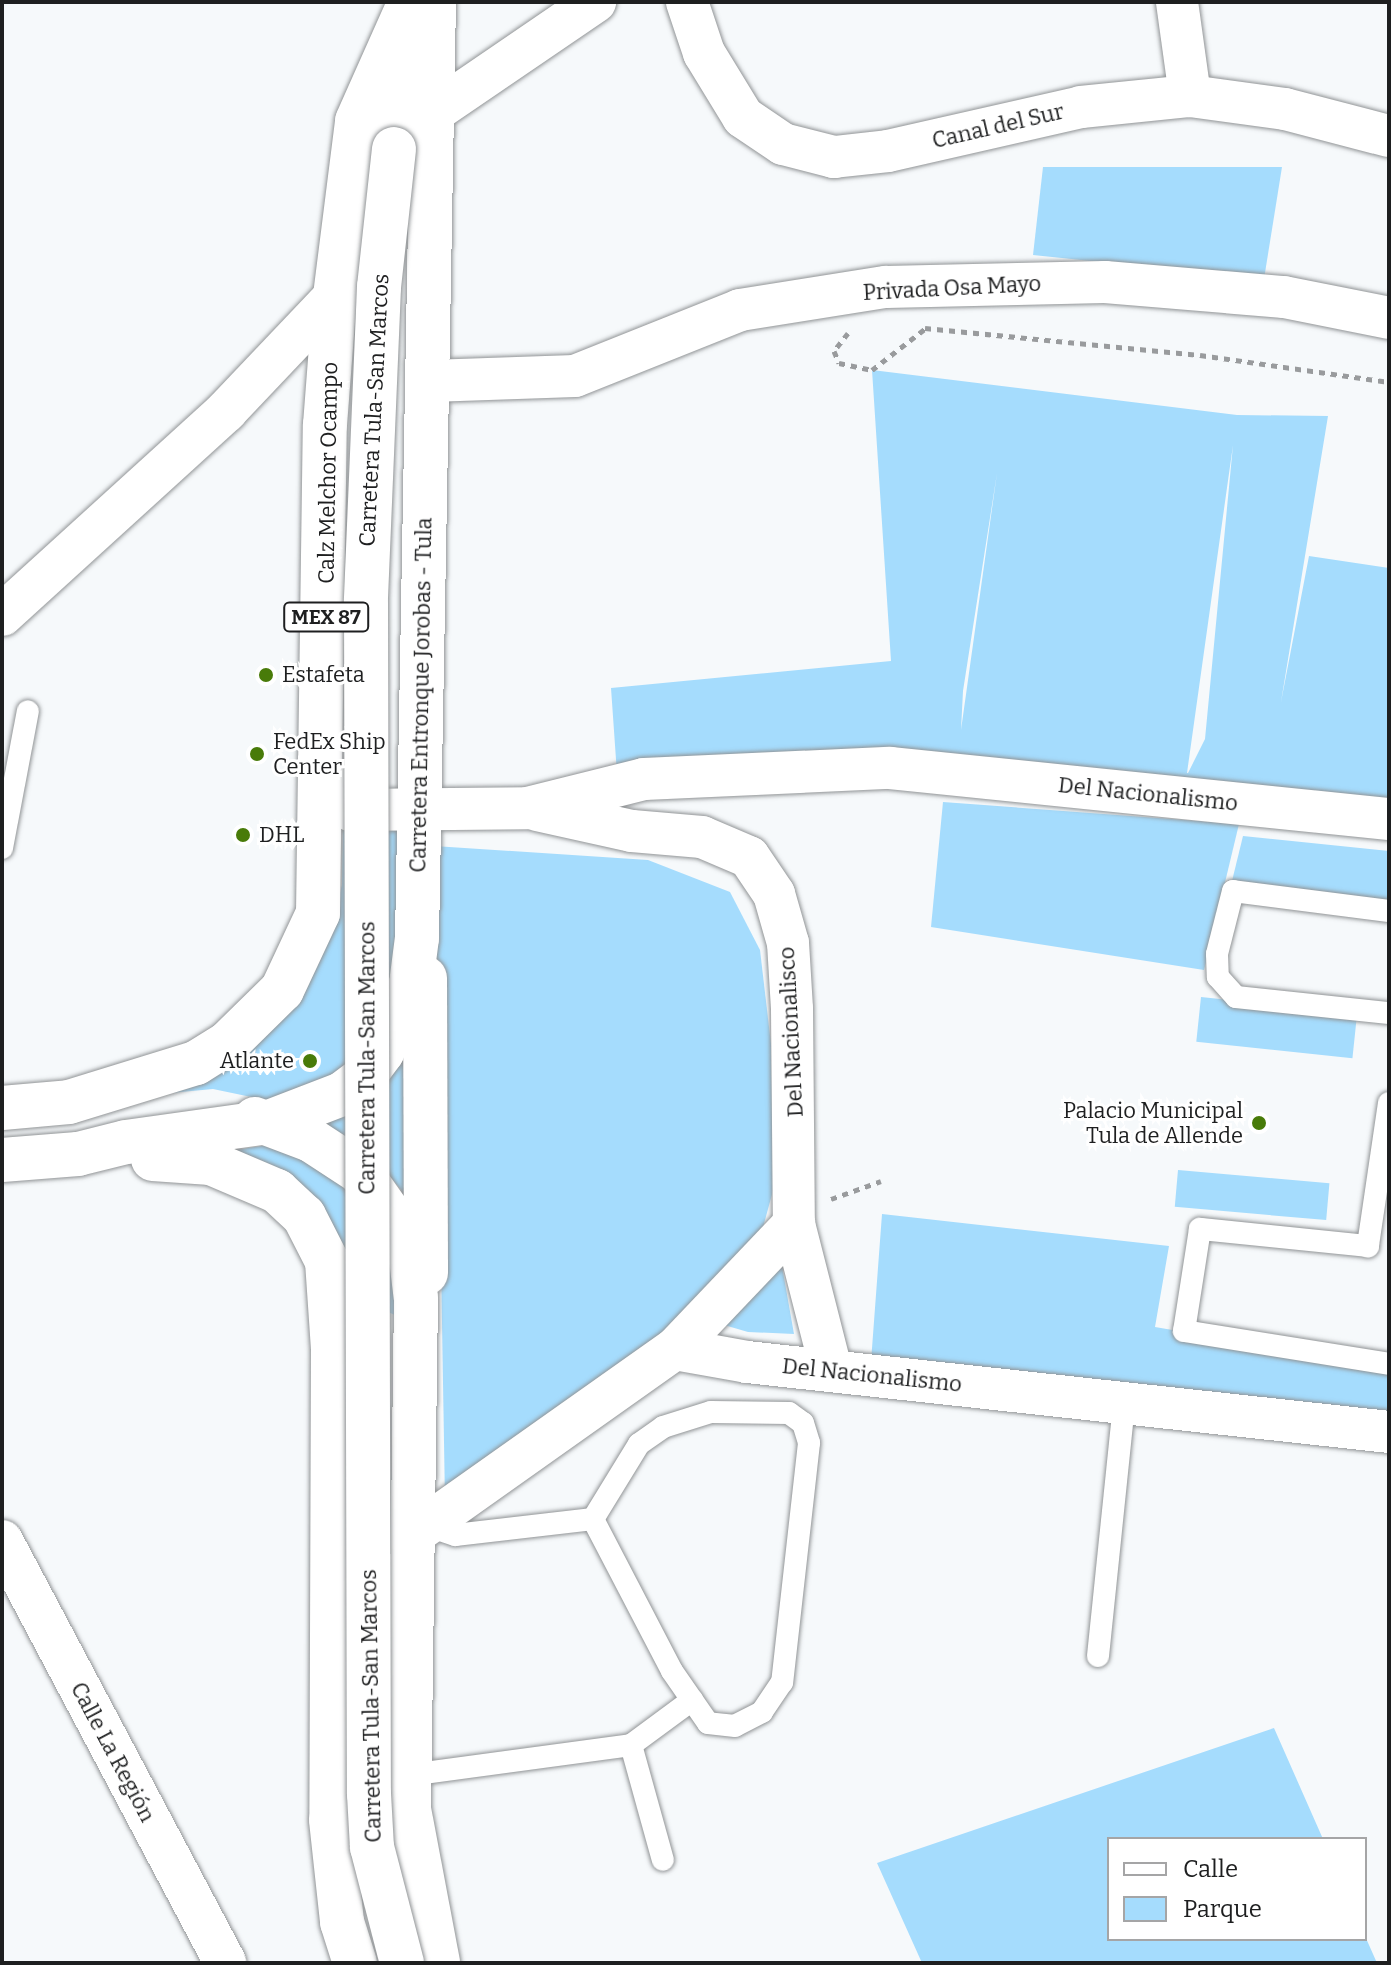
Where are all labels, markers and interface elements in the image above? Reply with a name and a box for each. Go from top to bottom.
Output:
street label: Canal del Sur [930,98,1066,154]
street label: Privada Osa Mayo [862,270,1042,306]
street label: Carretera Tula-San Marcos [354,273,394,547]
street label: Calz Melchor Ocampo [313,362,343,584]
street label: Carretera Entronque Jorobas - Tula [405,517,437,873]
road number: MEX 87 [282,601,370,633]
place label: Estafeta [282,662,365,688]
marker: Estafeta [257,666,275,684]
place label: FedEx Ship Center [273,728,386,780]
marker: FedEx Ship Center [248,745,266,763]
street label: Del Nacionalismo [1057,771,1239,817]
place label: DHL [259,822,304,848]
marker: DHL [234,826,252,844]
street label: Carretera Tula-San Marcos [354,921,380,1195]
street label: Del Nacionalisco [773,946,809,1118]
place label: Atlante [220,1048,294,1074]
marker: Atlante [301,1052,319,1070]
place label: Palacio Municipal Tula de Allende [1063,1097,1243,1148]
marker: Palacio Municipal Tula de Allende [1250,1114,1268,1132]
street label: Del Nacionalismo [781,1352,963,1398]
street label: Carretera Tula-San Marcos [355,1569,387,1843]
street label: Calle La Región [65,1678,161,1826]
legend [1107,1837,1367,1941]
text: Calle [1183,1855,1238,1883]
text: Parque [1183,1895,1262,1923]

